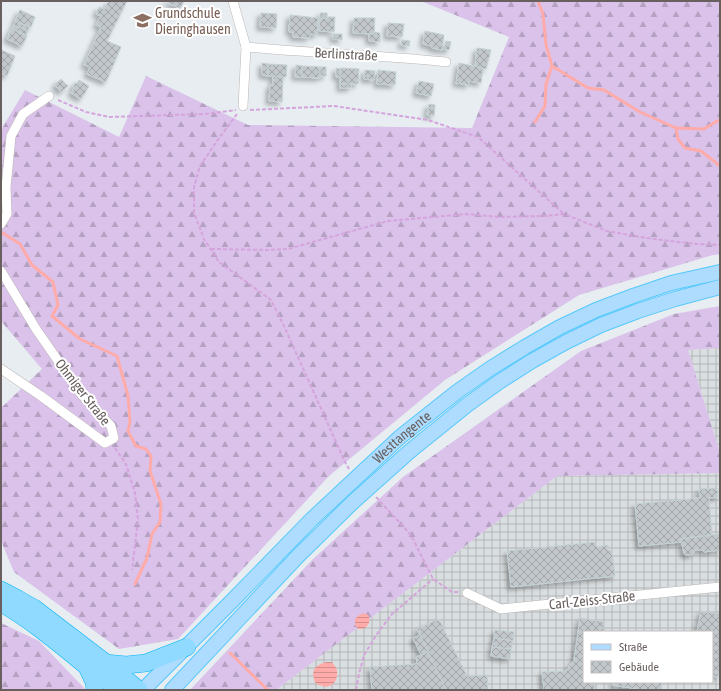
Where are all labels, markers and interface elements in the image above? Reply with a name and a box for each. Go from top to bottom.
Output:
place label: Grundschule Dieringhausen [155,5,231,37]
school or university icon: Grundschule Dieringhausen [132,11,152,31]
street label: Berlinstraße [314,44,378,64]
street label: Ohmiger Straße [52,356,114,428]
street label: Westtangente [369,408,434,466]
street label: Carl-Zeiss-Straße [548,588,636,612]
legend [583,631,713,683]
text: Straße [619,640,647,654]
text: Gebäude [619,660,659,674]

